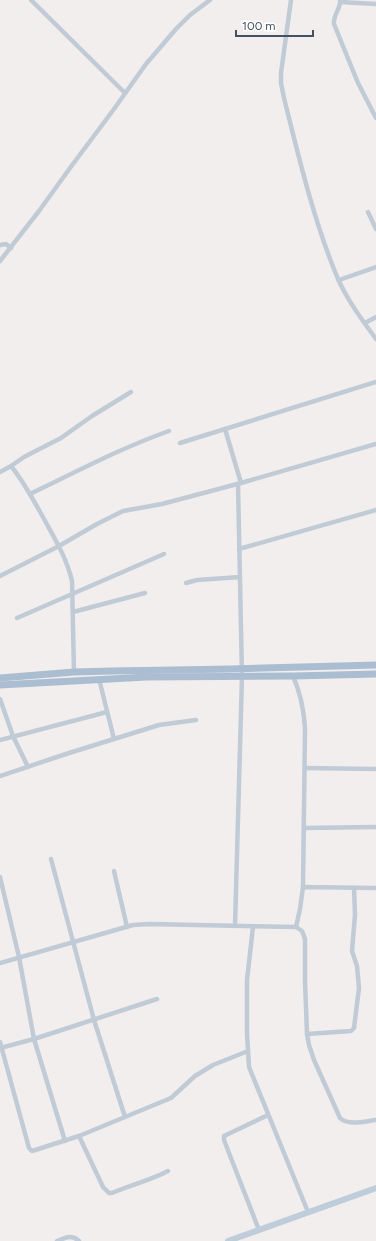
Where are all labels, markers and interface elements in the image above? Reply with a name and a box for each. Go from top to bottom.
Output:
scale bar [236,12,313,38]
text: 100 m [242,19,276,33]

